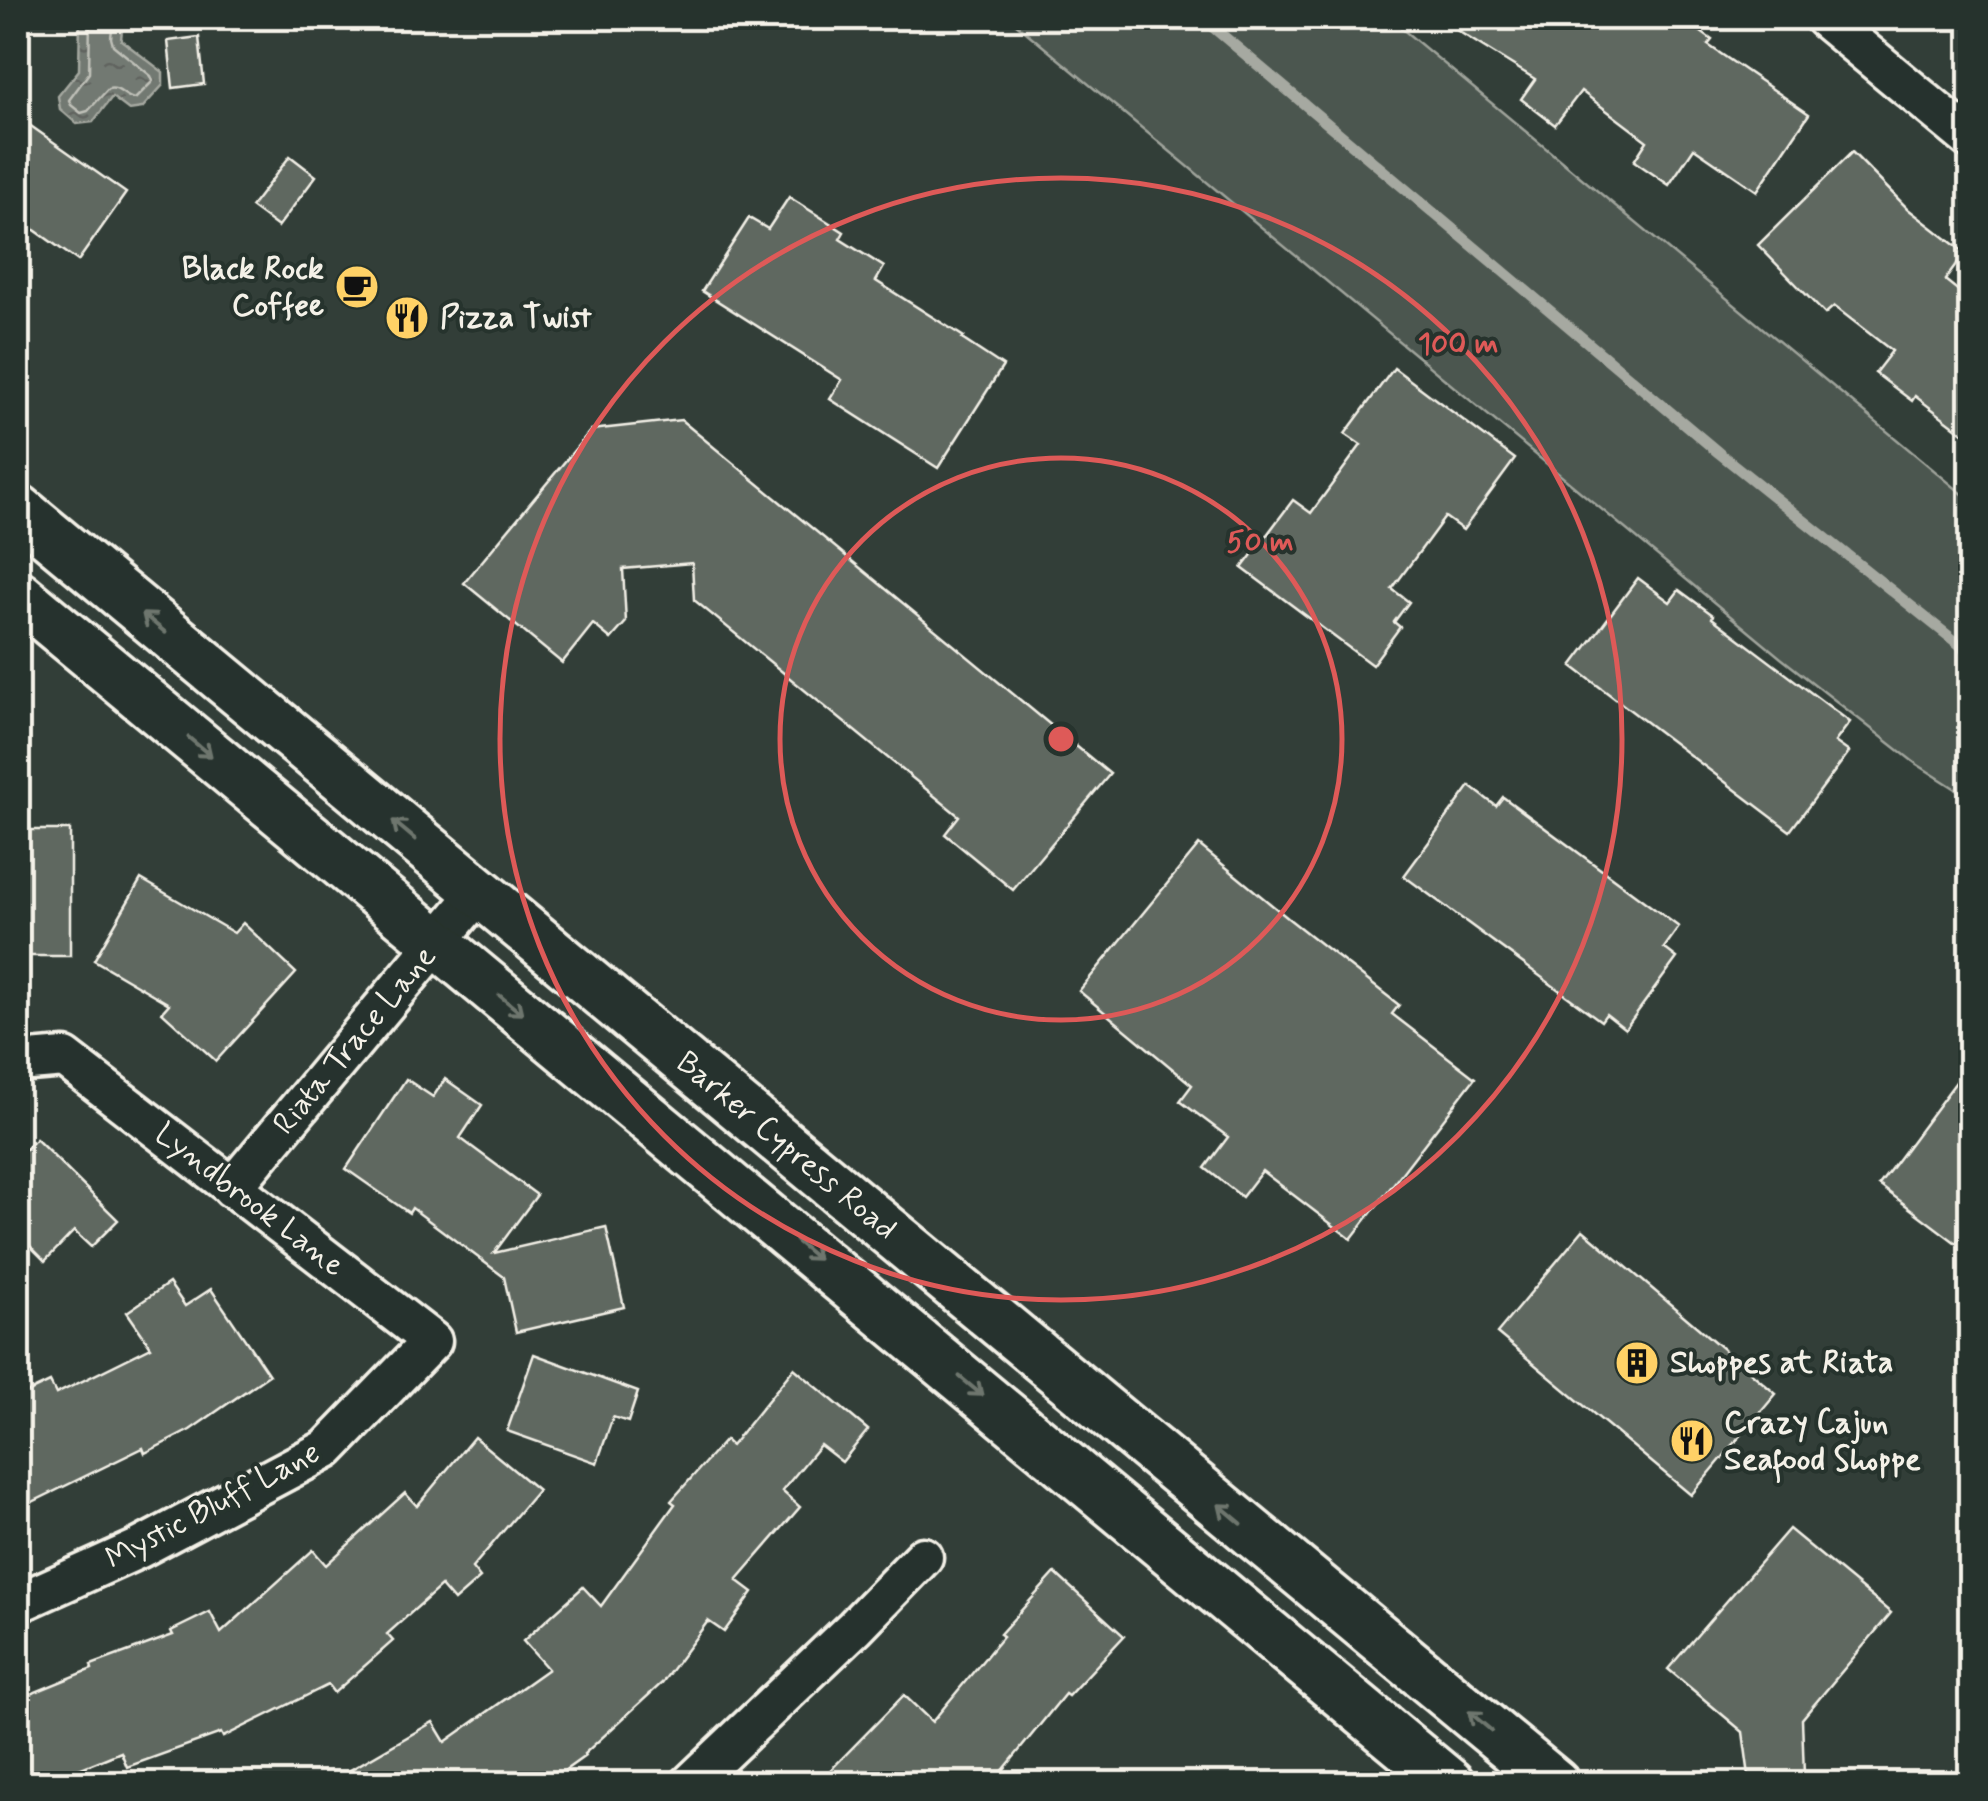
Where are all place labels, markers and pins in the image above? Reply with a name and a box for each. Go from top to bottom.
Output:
place label: Black Rock Coffee [182,248,324,327]
cafe icon: Black Rock Coffee [334,264,380,310]
restaurant icon: Pizza Twist [384,295,430,341]
place label: Pizza Twist [440,297,592,339]
centre of rings [1043,721,1079,757]
building icon: Shoppes at Riata [1614,1340,1660,1386]
place label: Shoppes at Riata [1670,1342,1893,1384]
place label: Crazy Cajun Seafood Shoppe [1724,1402,1921,1484]
restaurant icon: Crazy Cajun Seafood Shoppe [1669,1418,1715,1464]

